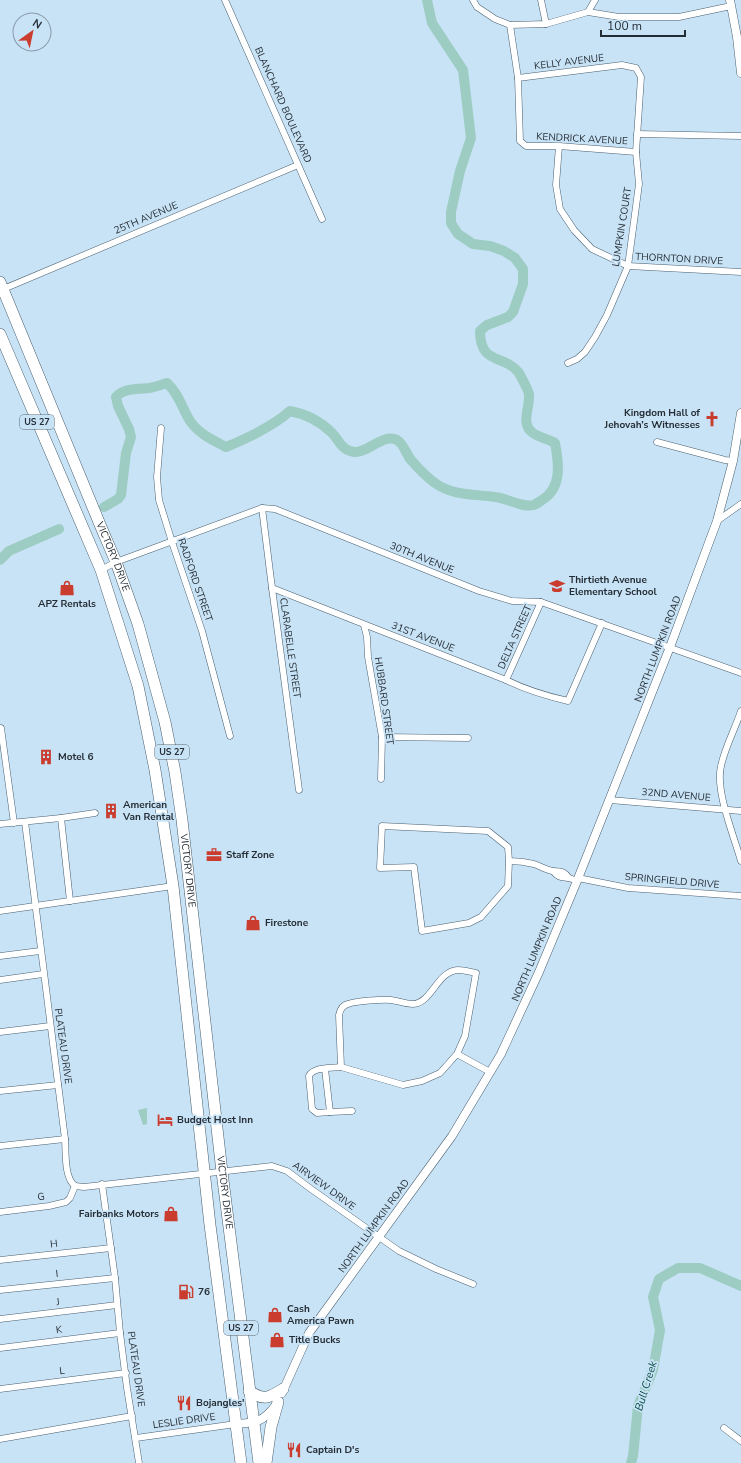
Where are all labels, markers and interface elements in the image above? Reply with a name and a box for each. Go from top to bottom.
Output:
north arrow [12,12,52,52]
scale bar [601,12,685,38]
text: N [30,16,45,33]
text: 100 m [607,18,642,34]
street label: BLANCHARD BOULEVARD [251,45,315,165]
street label: KELLY AVENUE [533,51,605,73]
street label: KENDRICK AVENUE [536,130,628,148]
street label: LUMPKIN COURT [609,186,635,268]
street label: 25TH AVENUE [112,198,180,238]
street label: THORNTON DRIVE [635,250,723,268]
place label: Kingdom Hall of Jehovah’s Witnesses [604,406,700,432]
church icon: Kingdom Hall of Jehovah’s Witnesses [703,410,721,428]
road number: US 27 [20,415,54,429]
street label: VICTORY DRIVE [92,519,133,594]
street label: RADFORD STREET [174,536,216,624]
street label: 30TH AVENUE [388,539,456,577]
place label: Thirtieth Avenue Elementary School [569,573,657,599]
school or university icon: Thirtieth Avenue Elementary School [548,577,566,595]
shop icon: APZ Rentals [58,579,76,597]
street label: NORTH LUMPKIN ROAD [631,594,685,704]
place label: APZ Rentals [38,597,96,611]
street label: CLARABELLE STREET [276,597,304,699]
street label: DELTA STREET [495,603,535,671]
street label: 31ST AVENUE [389,619,457,656]
street label: HUBBARD STREET [371,656,397,746]
road number: US 27 [155,745,189,759]
building icon: Motel 6 [37,748,55,766]
place label: Motel 6 [58,750,94,764]
street label: 32ND AVENUE [641,785,711,805]
place label: American Van Rental [122,798,175,824]
building icon: American Van Rental [102,802,120,820]
street label: VICTORY DRIVE [177,832,199,908]
office icon: Staff Zone [205,846,223,864]
place label: Staff Zone [226,848,275,862]
street label: SPRINGFIELD DRIVE [624,870,720,892]
street label: NORTH LUMPKIN ROAD [509,894,565,1004]
shop icon: Firestone [244,914,262,932]
place label: Firestone [265,916,309,930]
street label: PLATEAU DRIVE [51,1007,75,1085]
hotel icon: Budget Host Inn [156,1111,174,1129]
place label: Budget Host Inn [177,1113,253,1127]
street label: VICTORY DRIVE [213,1154,236,1230]
street label: AIRVIEW DRIVE [290,1158,358,1214]
street label: NORTH LUMPKIN ROAD [335,1176,413,1276]
street label: G [36,1190,46,1204]
shop icon: Fairbanks Motors [162,1205,180,1223]
place label: Fairbanks Motors [79,1207,159,1221]
street label: H [49,1237,59,1251]
street label: I [55,1267,59,1281]
fuel station icon: 76 [177,1283,195,1301]
place label: 76 [198,1285,210,1299]
street label: J [55,1295,60,1309]
place label: Cash America Pawn [287,1302,354,1328]
shop icon: Cash America Pawn [266,1306,284,1324]
road number: US 27 [224,1321,258,1335]
street label: K [55,1323,64,1337]
street label: PLATEAU DRIVE [124,1330,148,1408]
shop icon: Title Bucks [268,1331,286,1349]
place label: Title Bucks [289,1333,341,1347]
water label: Bull Creek [631,1359,661,1413]
street label: L [58,1364,66,1378]
restaurant icon: Bojangles' [175,1394,193,1412]
place label: Bojangles' [196,1396,244,1410]
street label: LESLIE DRIVE [152,1410,216,1432]
restaurant icon: Captain D's [285,1441,303,1459]
place label: Captain D's [306,1443,359,1457]

